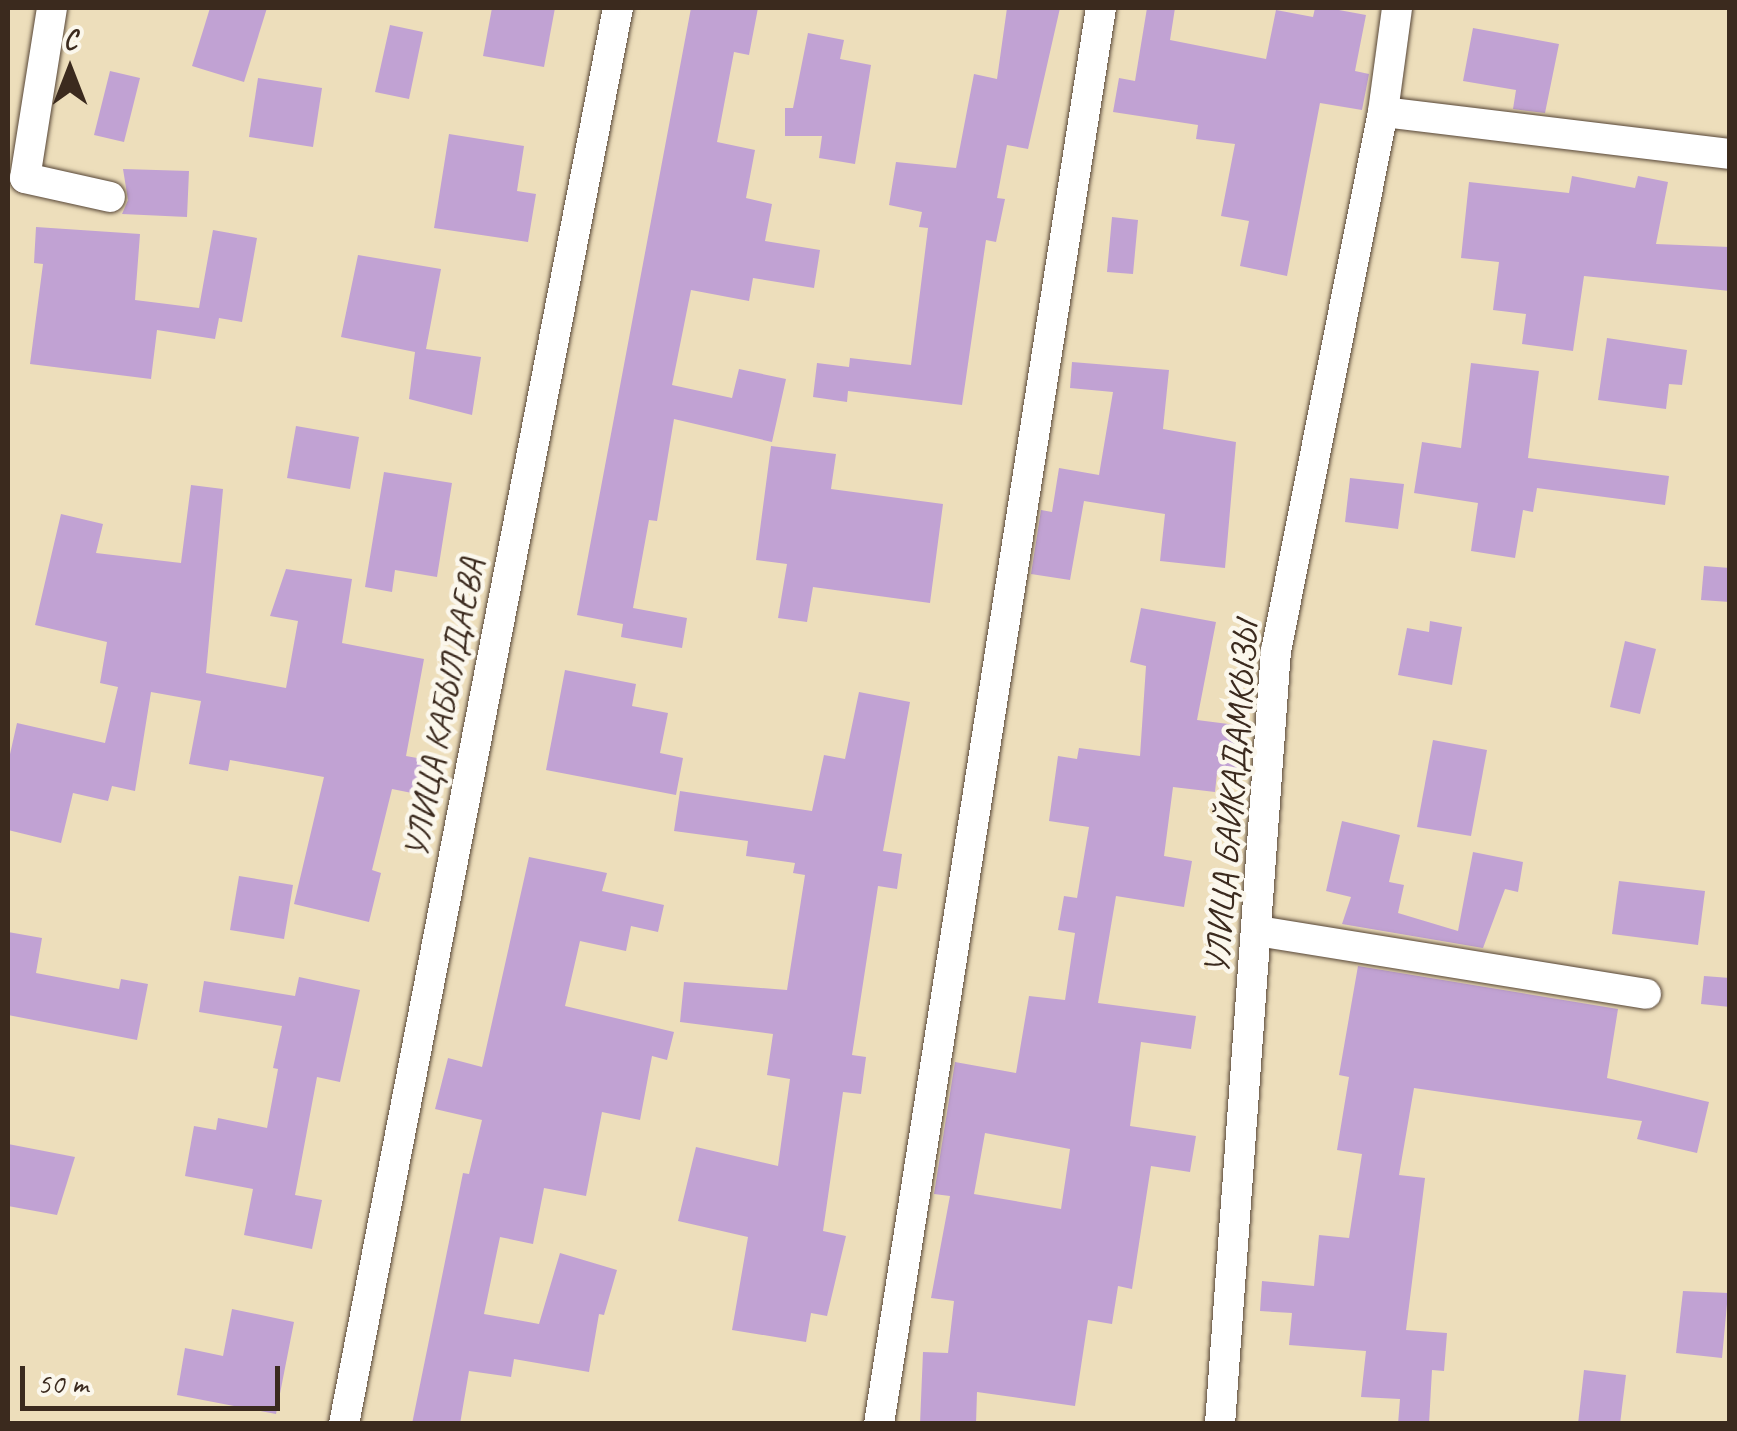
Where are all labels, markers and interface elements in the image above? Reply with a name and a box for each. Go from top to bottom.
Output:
north arrow [20,20,120,120]
text: С [63,22,77,57]
street label: УЛИЦА КАБЫЛДАЕВА [394,555,494,861]
street label: УЛИЦА БАЙКАДАМКЫЗЫ [1196,620,1268,976]
scale bar [25,1346,285,1408]
text: 50 m [37,1364,88,1402]

